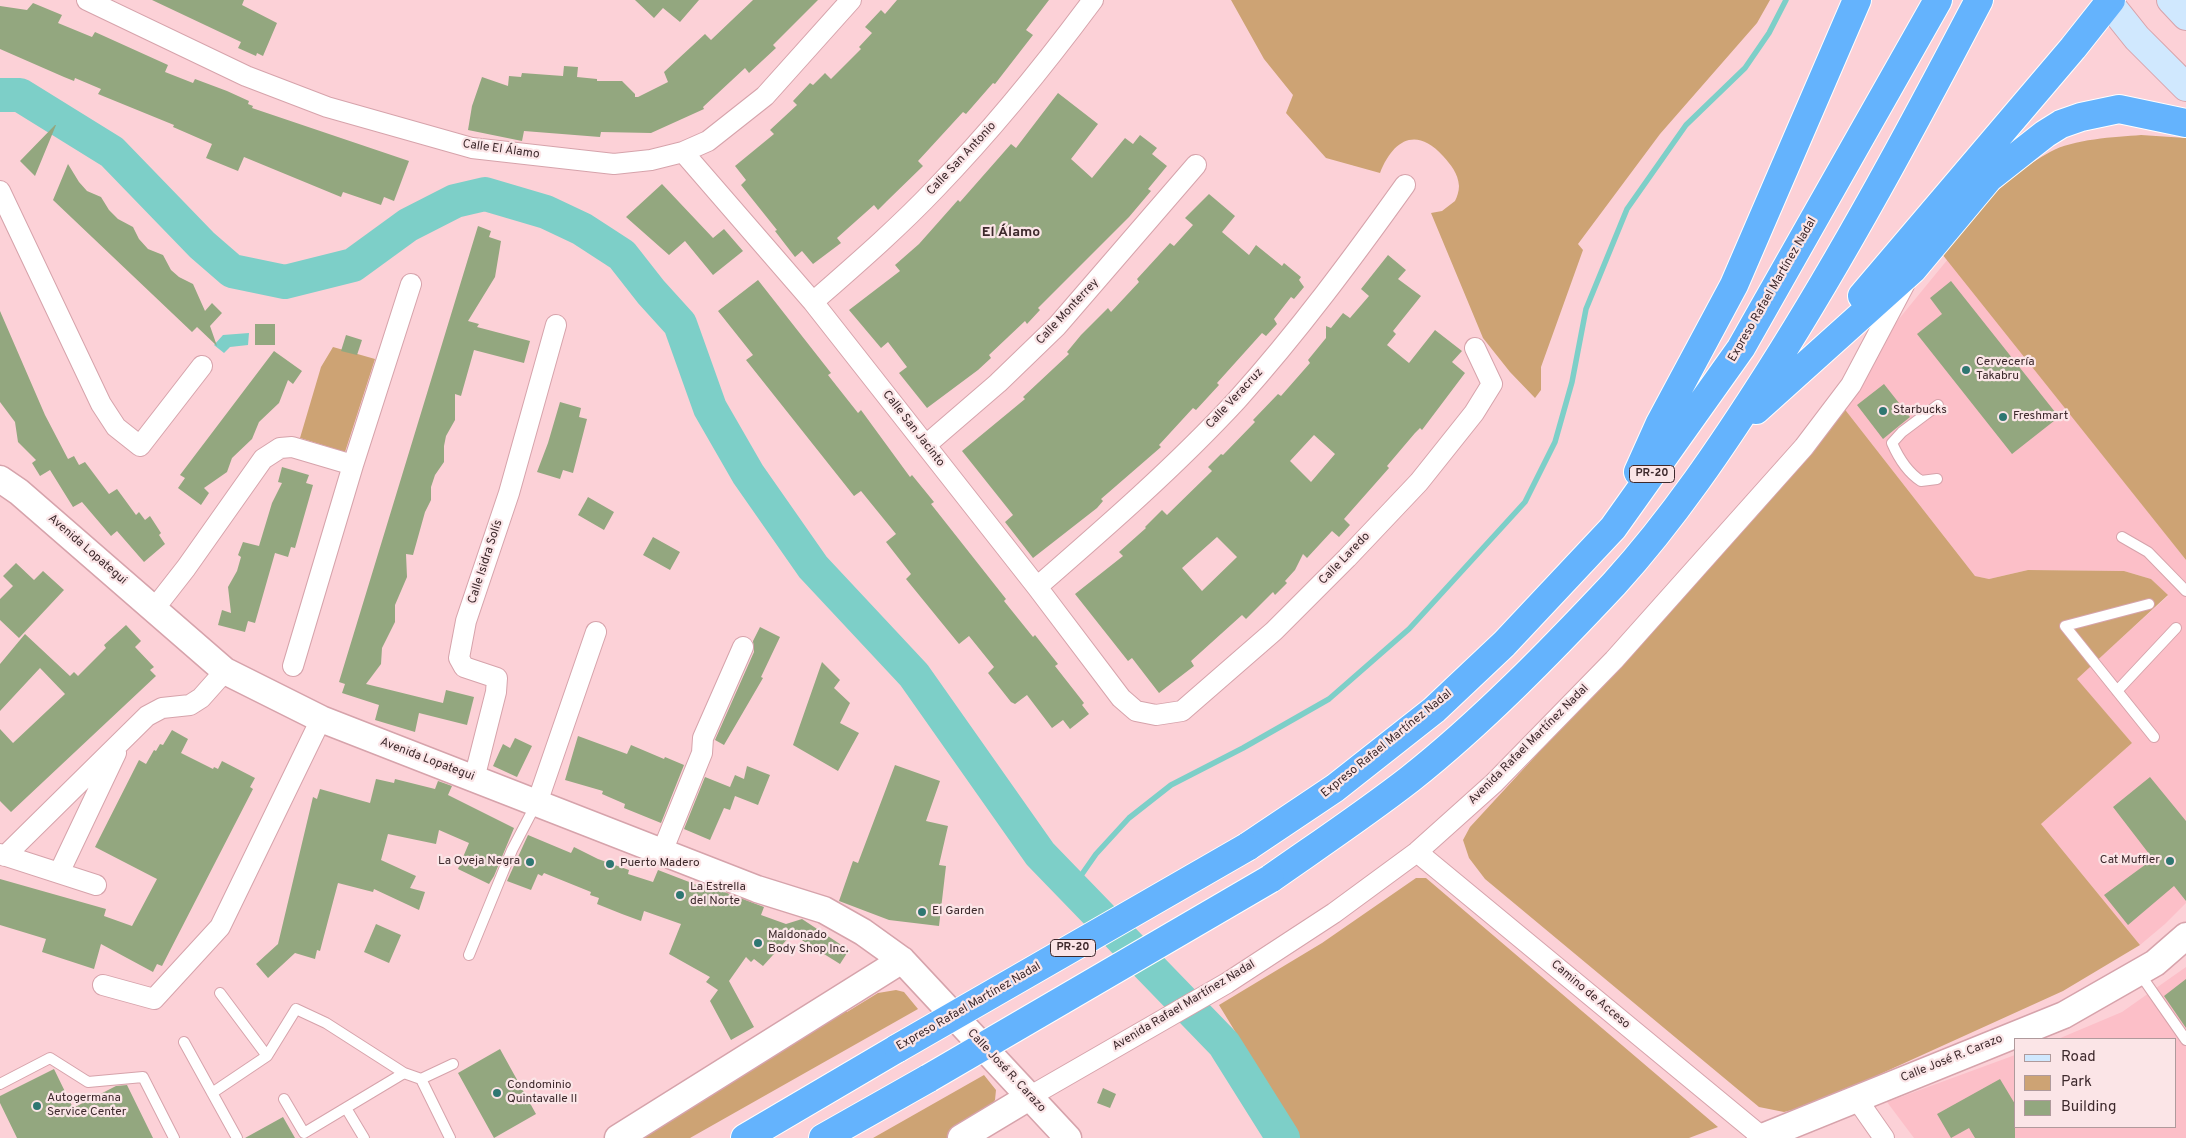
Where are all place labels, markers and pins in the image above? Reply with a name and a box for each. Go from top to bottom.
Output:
place label: Cervecería Takabru [1976,356,2035,384]
marker: Cervecería Takabru [1960,364,1972,376]
place label: Starbucks [1893,404,1947,418]
marker: Starbucks [1877,405,1889,417]
place label: Freshmart [2013,410,2068,424]
marker: Freshmart [1997,411,2009,423]
place label: Cat Muffler [2100,854,2160,868]
place label: La Oveja Negra [438,855,520,869]
marker: Cat Muffler [2164,855,2176,867]
marker: La Oveja Negra [524,856,536,868]
place label: Puerto Madero [620,857,700,871]
marker: Puerto Madero [604,858,616,870]
place label: La Estrella del Norte [690,881,746,909]
marker: La Estrella del Norte [674,889,686,901]
place label: El Garden [932,905,984,919]
marker: El Garden [916,906,928,918]
place label: Maldonado Body Shop Inc. [768,929,848,957]
marker: Maldonado Body Shop Inc. [752,937,764,949]
place label: Condominio Quintavalle II [507,1079,577,1107]
marker: Condominio Quintavalle II [491,1087,503,1099]
place label: Autogermana Service Center [47,1092,127,1120]
marker: Autogermana Service Center [31,1100,43,1112]

